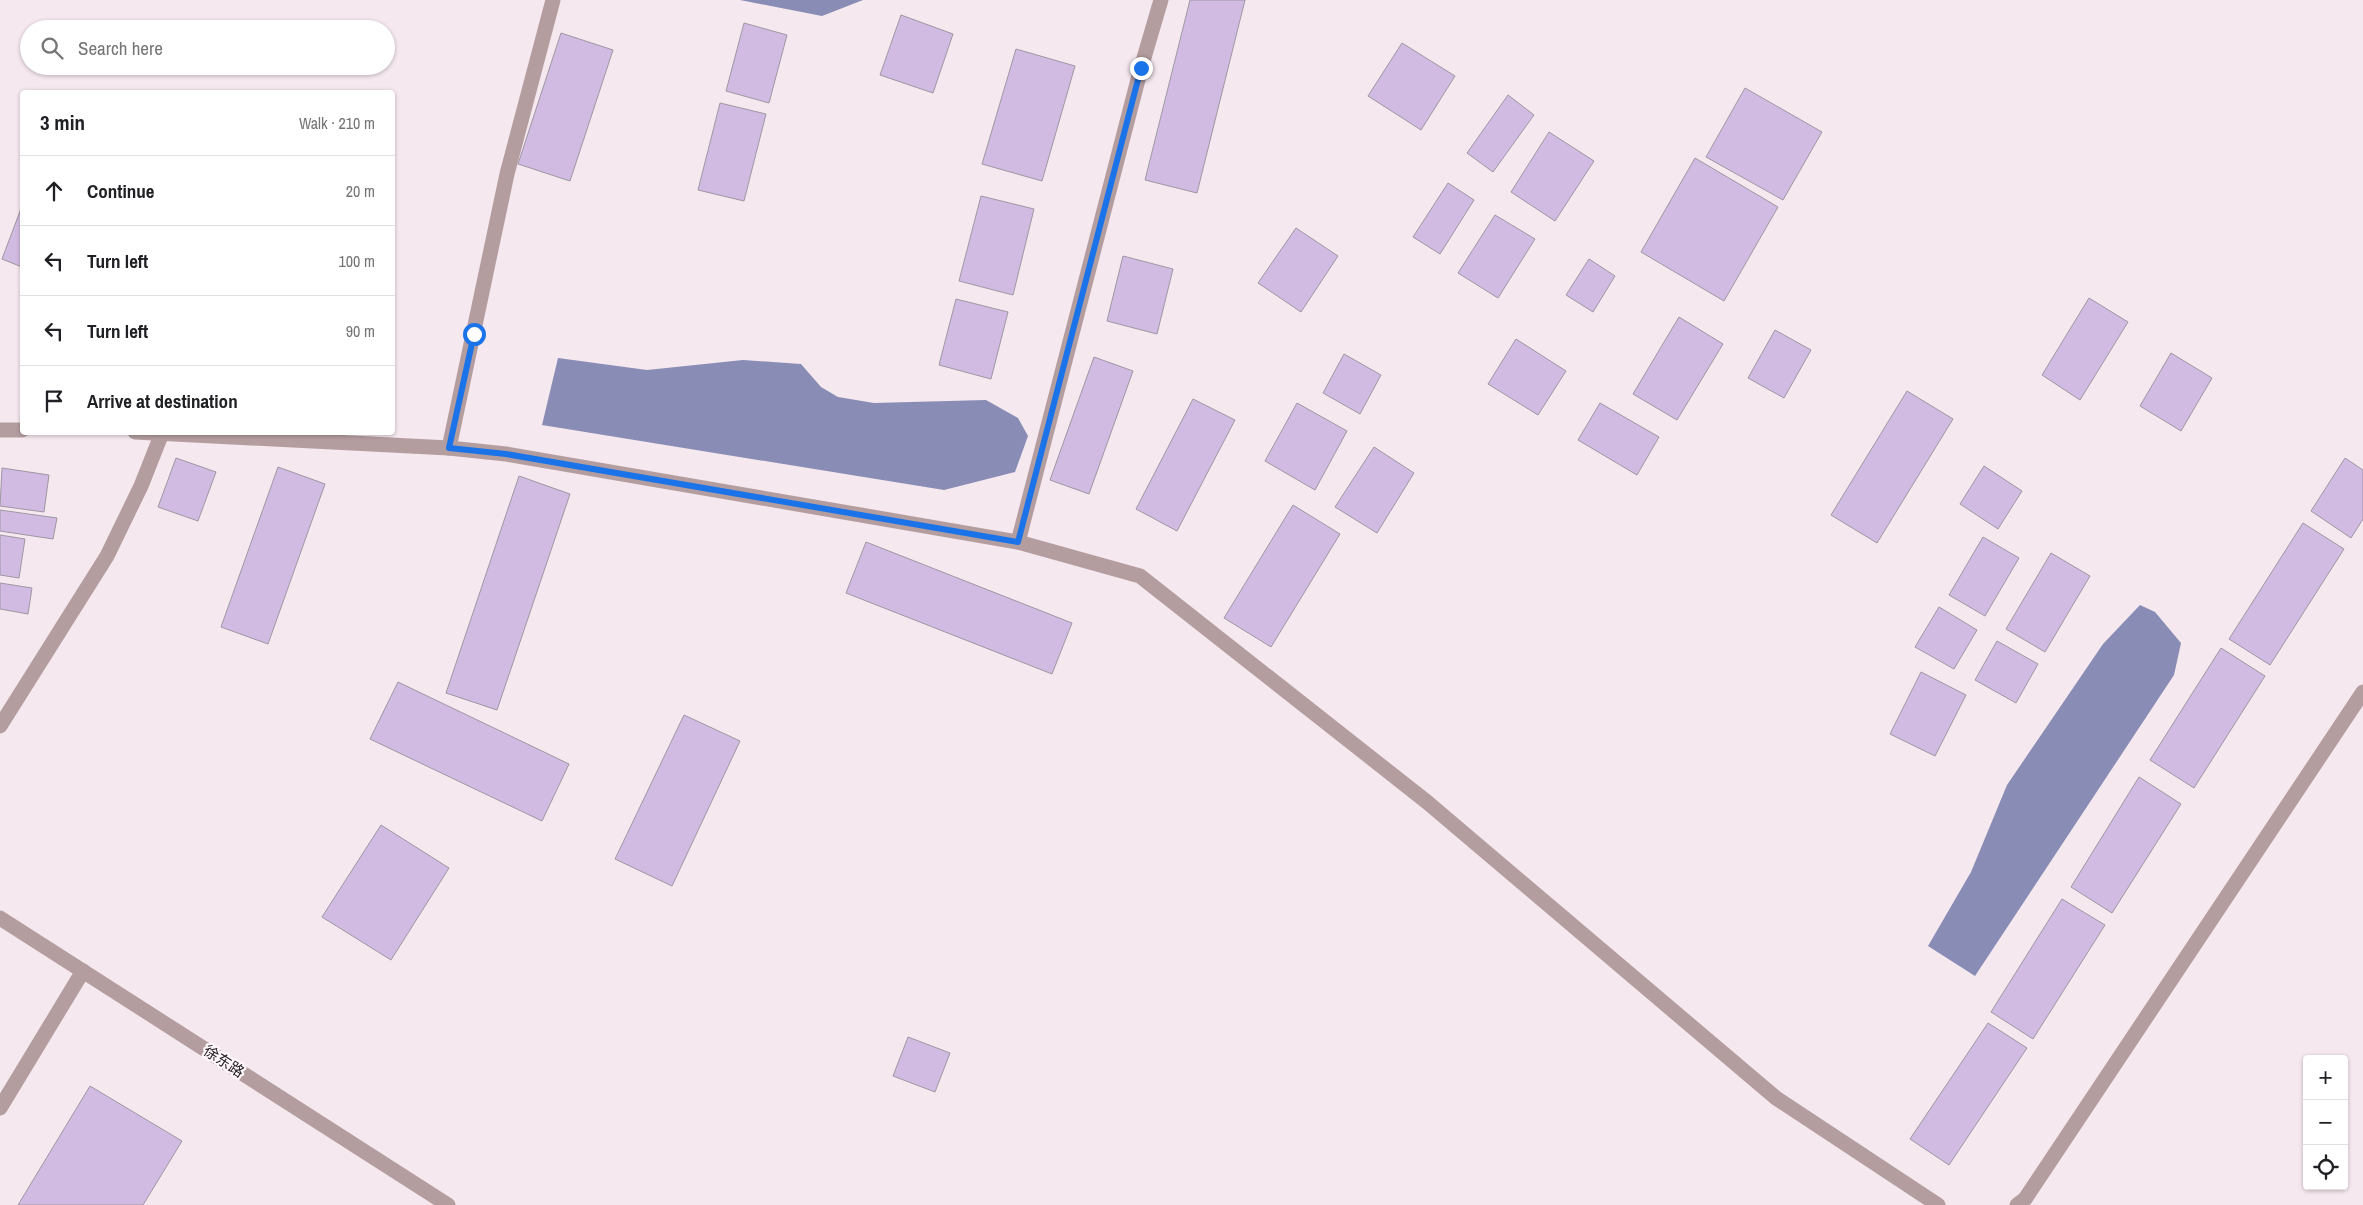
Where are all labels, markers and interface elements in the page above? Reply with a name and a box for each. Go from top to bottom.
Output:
search box [20,20,395,75]
icon: search [38,34,66,62]
text: Search here [78,35,163,61]
route end [1130,57,1153,80]
text: 3 min [40,108,85,137]
text: Walk · 210 m [299,112,375,134]
icon: ahead [40,177,68,205]
text: Continue [87,178,155,204]
text: 20 m [346,180,375,202]
icon: left [40,247,68,275]
text: Turn left [87,248,148,274]
text: 100 m [339,250,375,272]
icon: left [40,317,68,345]
text: Turn left [87,318,148,344]
text: 90 m [346,320,375,342]
route start [463,323,486,346]
icon: arrive [40,387,68,415]
text: Arrive at destination [87,388,238,414]
street label: 徐东路 [199,1040,249,1082]
map controls [2303,1055,2348,1190]
button: + [2303,1055,2348,1100]
button: − [2303,1100,2348,1145]
button: locate [2303,1145,2348,1190]

